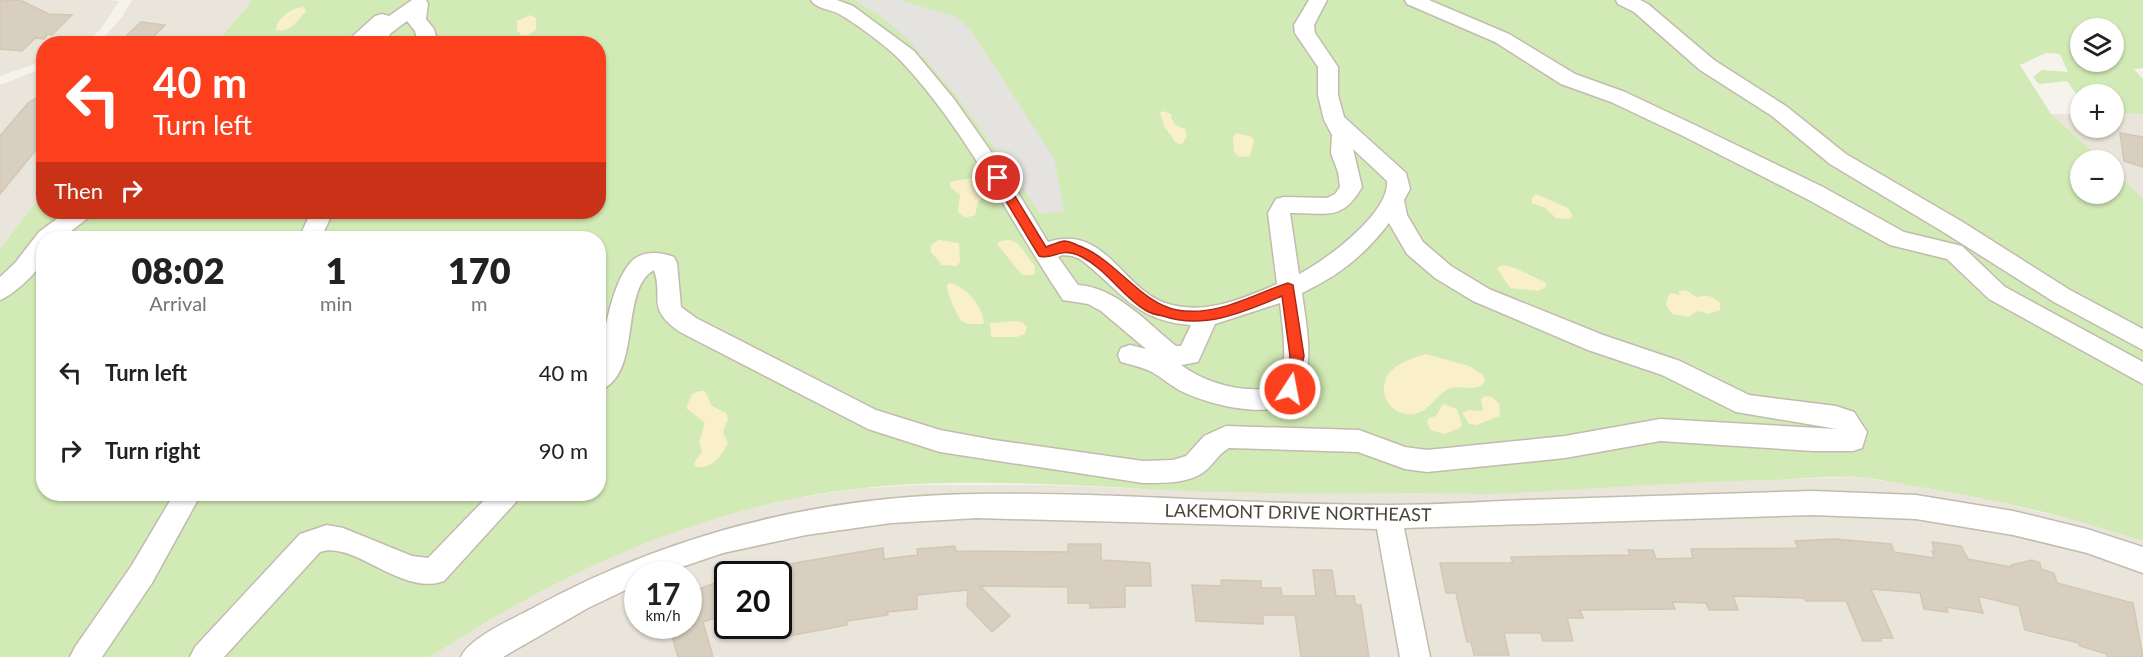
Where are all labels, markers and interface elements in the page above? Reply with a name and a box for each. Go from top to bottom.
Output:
map controls [2070,18,2124,204]
button: layers [2070,18,2124,72]
text: 40 m [153,57,247,107]
icon: left [54,60,132,138]
button: + [2070,84,2124,138]
text: Turn left [153,108,252,141]
button: − [2070,150,2124,204]
pin [972,152,1023,203]
icon: arrive [981,161,1014,194]
icon: right [115,174,148,207]
text: Then [54,177,103,204]
text: 08:02 [131,248,225,292]
text: 1 [326,248,347,292]
text: 170 [448,248,511,292]
text: Arrival [149,291,207,315]
text: min [320,291,352,315]
text: m [471,291,487,315]
icon: left [54,356,87,389]
position arrow [1258,357,1322,421]
text: Turn left [105,359,187,386]
text: 40 m [539,359,588,386]
icon: right [54,434,87,467]
text: Turn right [105,437,200,464]
text: 90 m [539,437,588,464]
street label: LAKEMONT DRIVE NORTHEAST [1164,499,1432,525]
speed limit sign: 20 [714,561,792,639]
text: 17 [646,575,680,611]
text: km/h [645,606,681,624]

